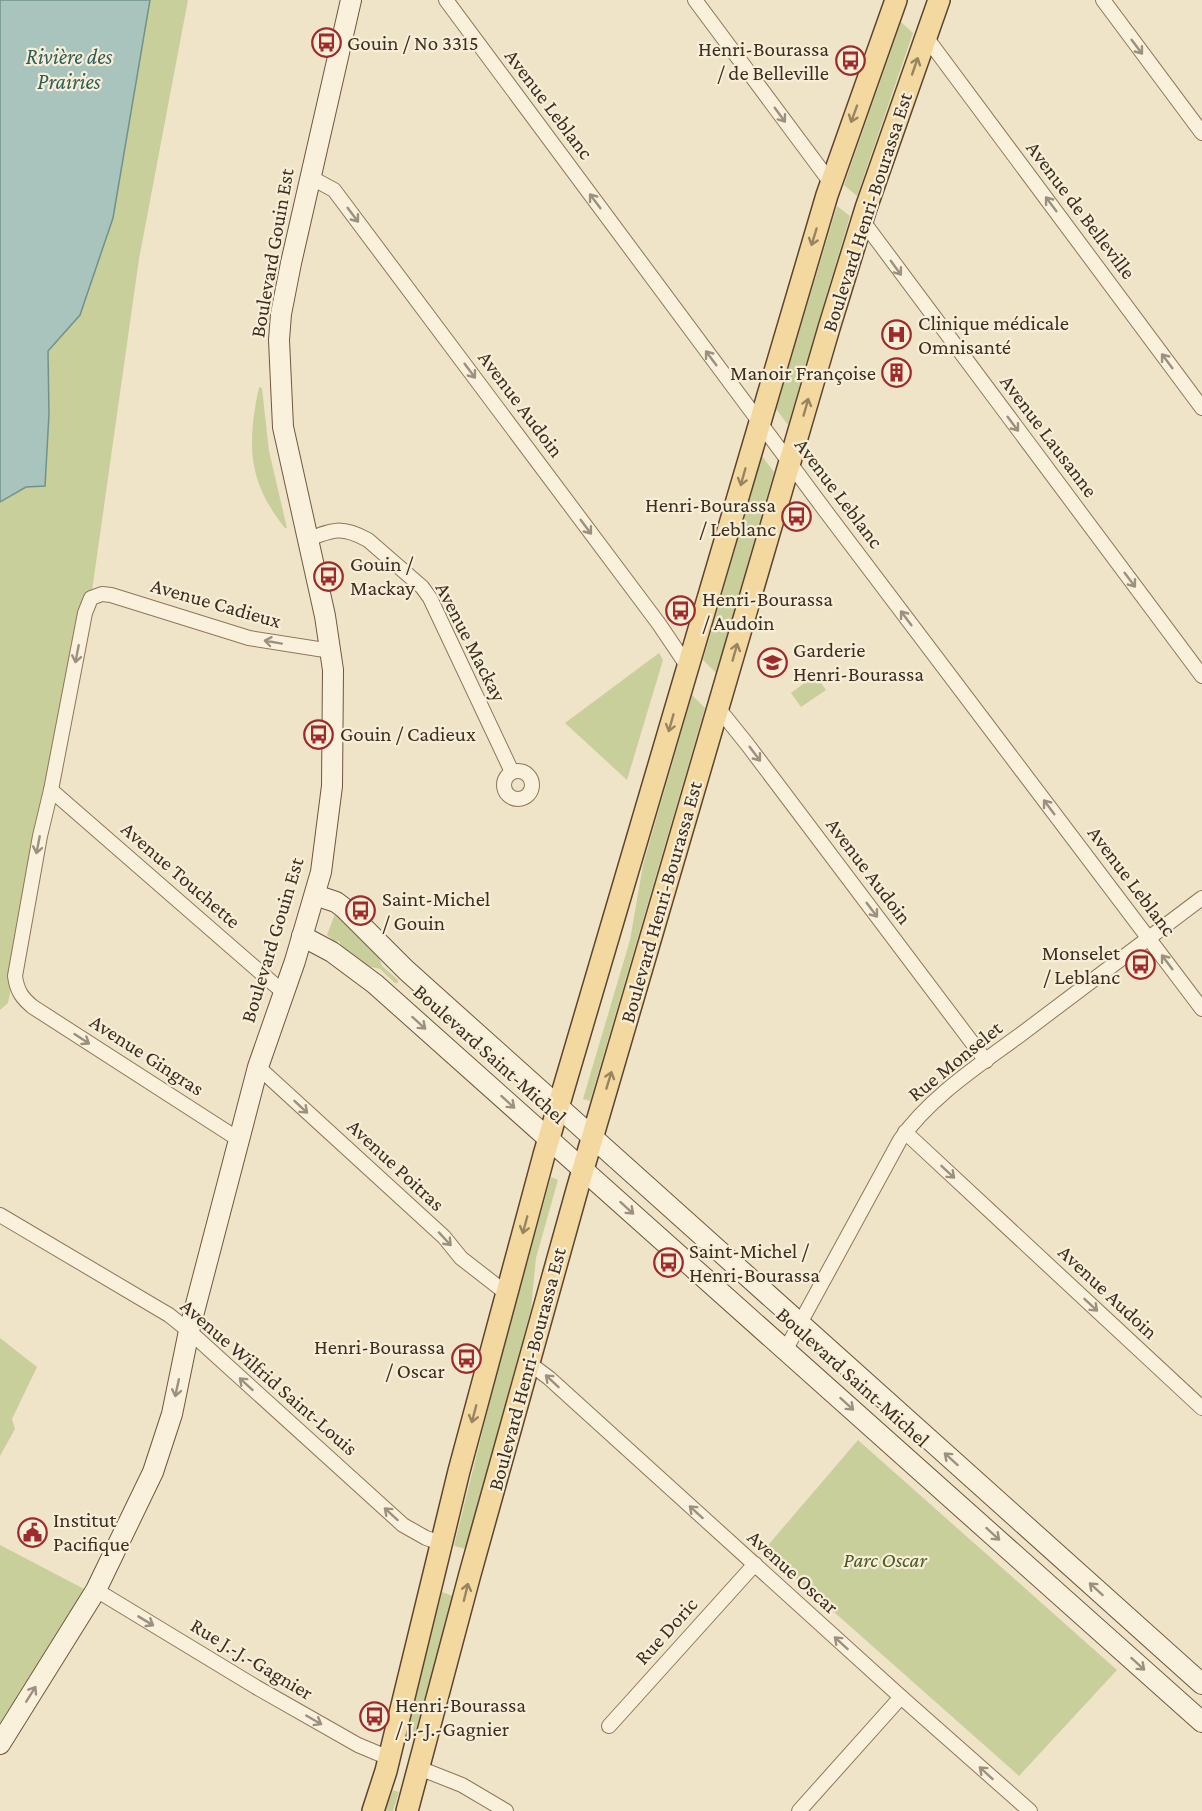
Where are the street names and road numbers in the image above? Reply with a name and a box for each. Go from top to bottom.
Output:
street label: Avenue Leblanc [500,44,598,164]
street label: Boulevard Henri-Bourassa Est [817,88,917,335]
street label: Avenue de Belleville [1021,136,1141,284]
street label: Boulevard Gouin Est [245,166,299,339]
street label: Avenue Audoin [473,346,569,462]
street label: Avenue Lausanne [995,370,1103,502]
street label: Avenue Leblanc [790,433,888,553]
street label: Avenue Cadieux [148,573,284,633]
street label: Avenue Mackay [431,578,512,706]
street label: Boulevard Henri-Bourassa Est [615,777,707,1026]
street label: Avenue Audoin [821,813,917,929]
street label: Avenue Touchette [117,817,245,933]
street label: Avenue Leblanc [1083,821,1181,941]
street label: Boulevard Gouin Est [236,854,309,1025]
street label: Boulevard Saint-Michel [409,979,571,1129]
street label: Avenue Gingras [86,1009,208,1101]
street label: Rue Monselet [903,1015,1008,1106]
street label: Avenue Poitras [343,1114,449,1216]
street label: Avenue Audoin [1053,1240,1163,1344]
street label: Boulevard Henri-Bourassa Est [483,1244,571,1493]
street label: Avenue Wilfrid Saint-Louis [176,1294,362,1460]
street label: Boulevard Saint-Michel [772,1302,934,1452]
street label: Avenue Oscar [743,1525,844,1619]
street label: Rue Doric [630,1592,702,1669]
street label: Rue J.-J.-Gagnier [187,1613,318,1705]

